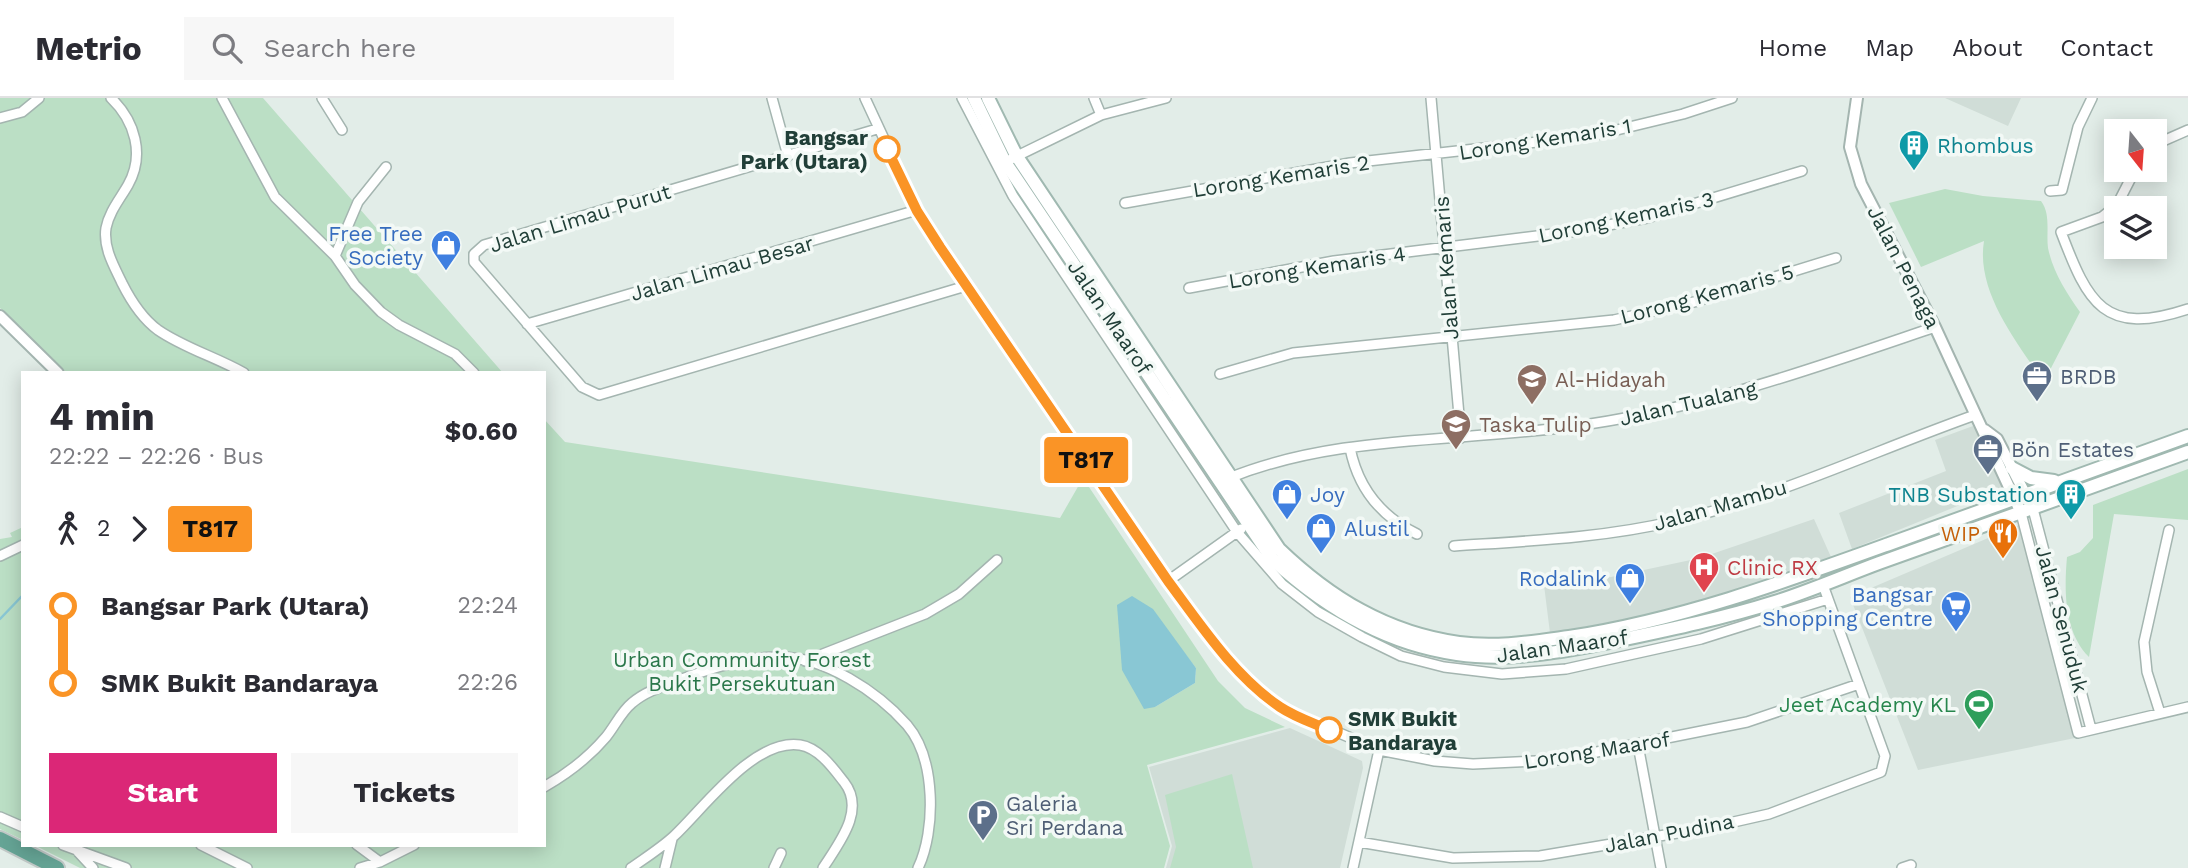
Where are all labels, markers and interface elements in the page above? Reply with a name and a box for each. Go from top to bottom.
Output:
search box [184,17,674,80]
text: Metrio [35,29,142,68]
icon: search [208,29,246,67]
text: Search here [264,33,416,63]
text: Home [1759,34,1827,62]
text: Map [1865,34,1914,62]
text: About [1952,34,2022,62]
text: Contact [2060,34,2153,62]
street label: Lorong Kemaris 1 [1457,113,1633,165]
north arrow [2104,119,2166,182]
map controls [2104,119,2167,259]
place label: Bangsar Park (Utara) [740,125,868,174]
building icon: Rhombus [1897,128,1931,172]
place label: Rhombus [1937,133,2034,158]
marker: Bangsar Park (Utara) [874,136,900,162]
street label: Lorong Kemaris 2 [1191,150,1371,202]
street label: Jalan Limau Purut [486,178,674,257]
street label: Lorong Kemaris 3 [1536,186,1716,248]
street label: Jalan Kemaris [1429,195,1463,341]
button: layers [2104,196,2167,259]
street label: Jalan Penaga [1862,201,1946,333]
place label: Free Tree Society [328,221,423,270]
shop icon: Free Tree Society [429,228,463,272]
street label: Jalan Limau Besar [628,230,817,306]
street label: Lorong Kemaris 4 [1227,241,1407,293]
street label: Jalan Maarof [1063,255,1157,379]
street label: Lorong Kemaris 5 [1618,259,1796,329]
office icon: BRDB [2020,359,2054,403]
school or university icon: Al-Hidayah [1515,362,1549,406]
place label: BRDB [2060,364,2117,389]
place label: Al-Hidayah [1555,367,1666,392]
street label: Jalan Tualang [1617,375,1760,431]
text: 4 min [49,395,155,439]
school or university icon: Taska Tulip [1439,407,1473,451]
place label: Taska Tulip [1479,412,1592,437]
text: $0.60 [445,416,518,446]
office icon: Bön Estates [1971,432,2005,476]
line badge: T817 [1037,437,1135,483]
place label: Bön Estates [2011,437,2134,462]
text: 22:22 – 22:26 · Bus [49,443,264,470]
text: T817 [1058,446,1114,474]
street label: Jalan Mambu [1650,474,1790,536]
shop icon: Joy [1270,477,1304,521]
building icon: TNB Substation [2054,477,2088,521]
place label: Joy [1310,482,1345,507]
place label: TNB Substation [1888,482,2048,507]
icon: walk [49,510,87,548]
icon: forward [120,510,158,548]
shop icon: Alustil [1304,511,1338,555]
text: 2 [97,515,110,542]
text: T817 [182,515,238,543]
place label: Alustil [1344,516,1410,541]
restaurant icon: WIP [1986,516,2020,560]
place label: WIP [1941,521,1980,546]
street label: Jalan Senuduk [2030,543,2094,695]
hospital icon: Clinic RX [1687,550,1721,594]
place label: Clinic RX [1727,555,1818,580]
shop icon: Rodalink [1613,561,1647,605]
place label: Rodalink [1519,566,1607,591]
place label: Bangsar Shopping Centre [1762,582,1933,631]
supermarket icon: Bangsar Shopping Centre [1939,589,1973,633]
text: Bangsar Park (Utara) [101,591,370,621]
text: 22:24 [458,592,518,619]
street label: Jalan Maarof [1495,624,1629,668]
park label: Urban Community Forest Bukit Persekutuan [613,647,871,696]
text: SMK Bukit Bandaraya [101,668,378,698]
text: 22:26 [457,669,518,696]
sports icon: Jeet Academy KL [1962,687,1996,731]
place label: Jeet Academy KL [1779,692,1956,717]
place label: SMK Bukit Bandaraya [1348,706,1458,755]
marker: SMK Bukit Bandaraya [1316,717,1342,743]
street label: Lorong Maarof [1522,726,1672,774]
button: Start [49,753,277,833]
button: Tickets [291,753,518,833]
place label: Galeria Sri Perdana [1006,791,1124,840]
parking icon: Galeria Sri Perdana [966,798,1000,842]
street label: Jalan Pudina [1602,808,1736,858]

